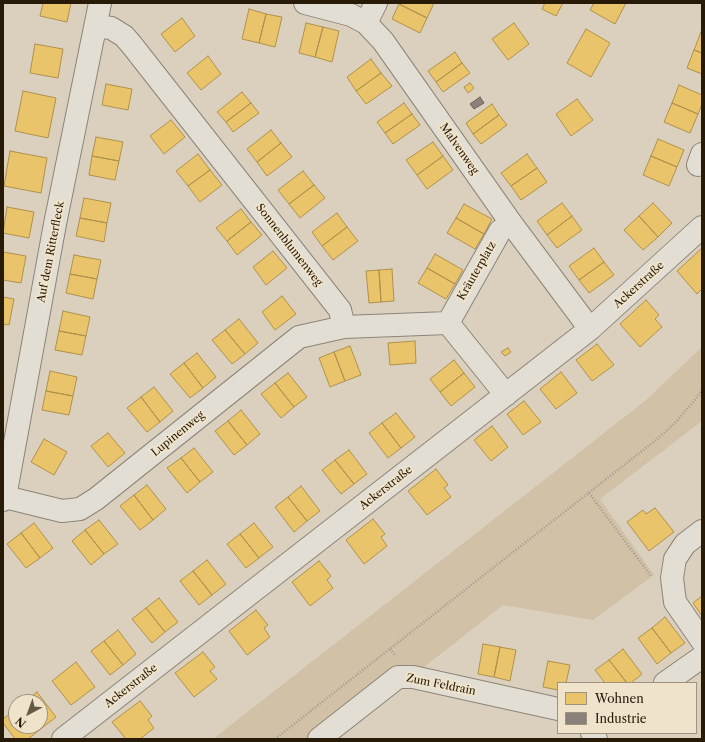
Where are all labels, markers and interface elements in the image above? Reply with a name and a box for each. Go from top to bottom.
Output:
street label: Malvenweg [437,121,481,177]
street label: Auf dem Ritterfleck [35,200,67,304]
street label: Sonnenblumenweg [253,201,325,289]
street label: Kräuterplatz [455,239,499,303]
street label: Ackerstraße [611,259,667,311]
street label: Lupinenweg [149,409,207,459]
street label: Ackerstraße [357,463,415,513]
street label: Ackerstraße [102,661,160,711]
street label: Zum Feldrain [405,672,477,698]
legend [557,682,697,734]
text: Wohnen [595,691,644,706]
north arrow [8,694,48,734]
text: Industrie [595,711,647,726]
text: N [13,714,29,731]

